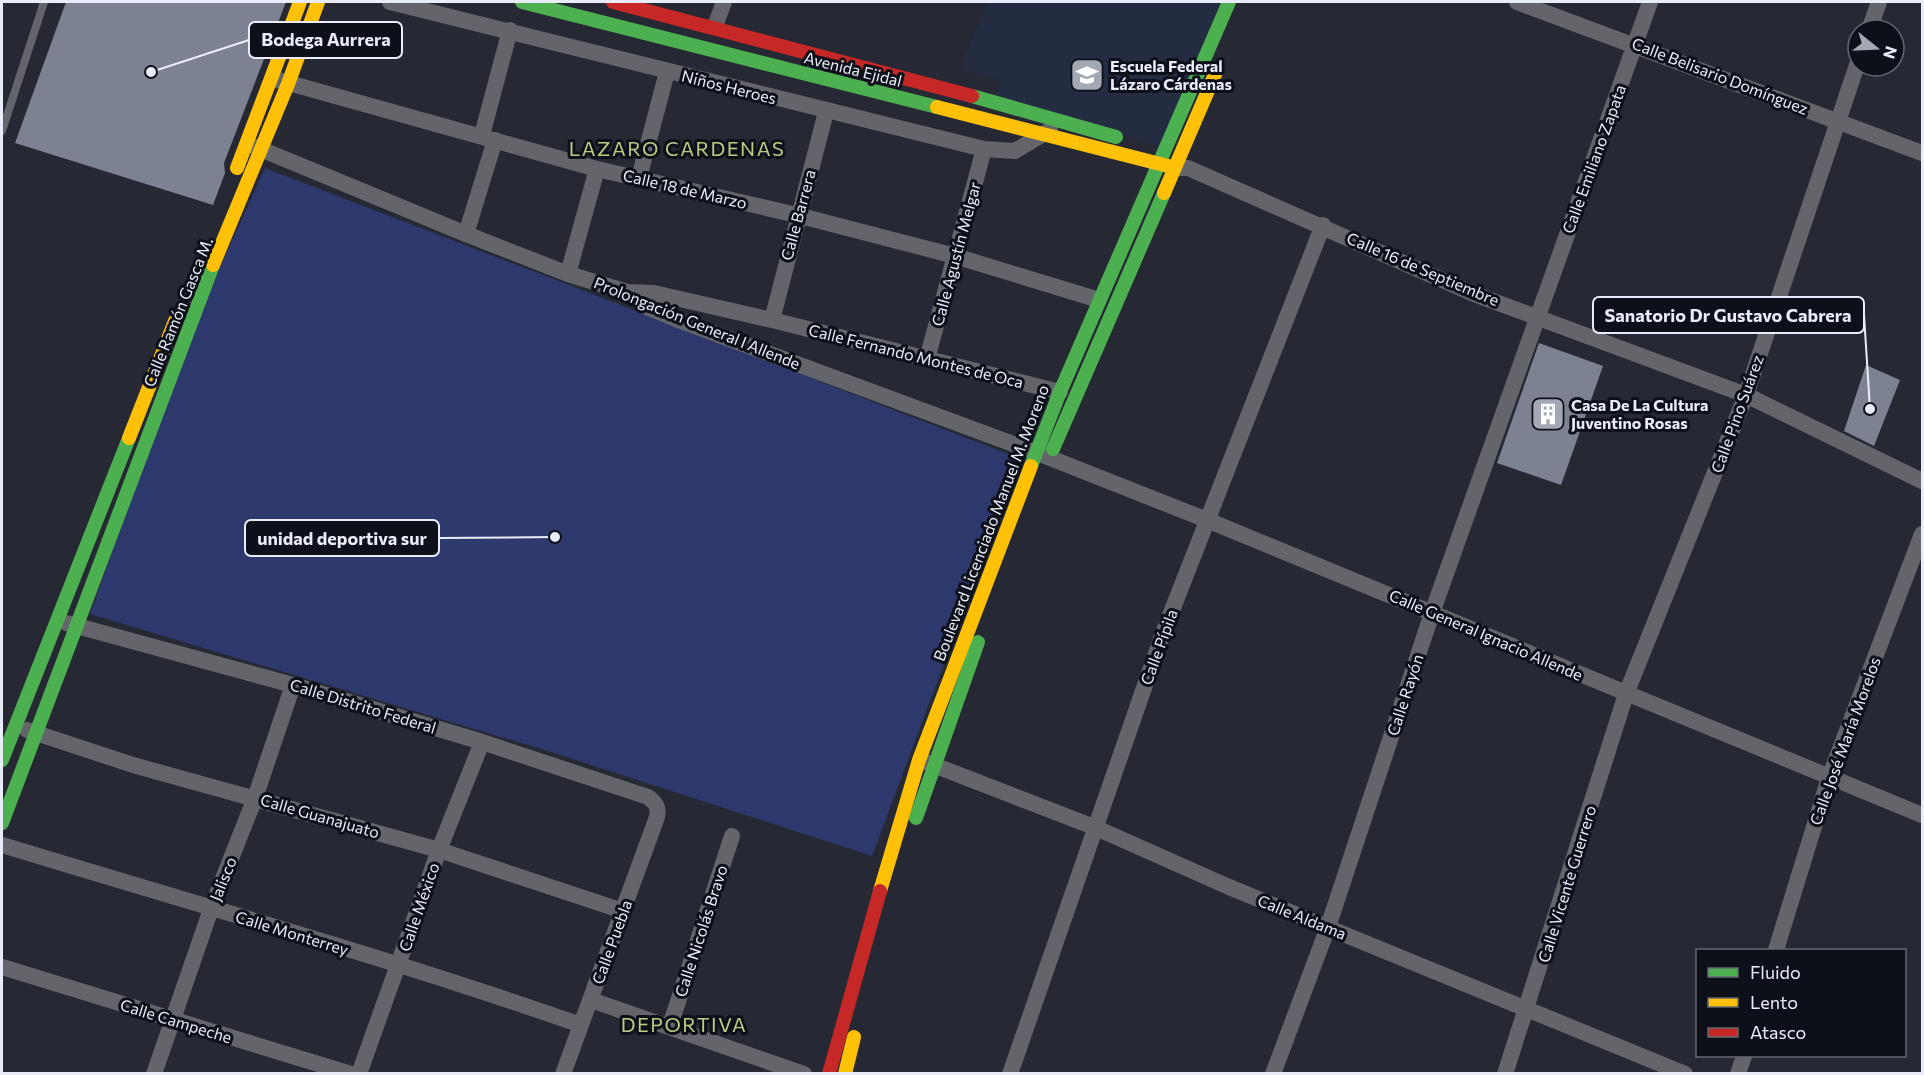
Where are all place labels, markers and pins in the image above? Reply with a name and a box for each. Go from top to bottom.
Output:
callout: Bodega Aurrera [249,22,402,58]
place label: Escuela Federal Lázaro Cárdenas [1110,56,1232,93]
school or university icon: Escuela Federal Lázaro Cárdenas [1069,57,1105,93]
callout: Sanatorio Dr Gustavo Cabrera [1593,297,1864,333]
place label: Casa De La Cultura Juventino Rosas [1571,395,1709,432]
building icon: Casa De La Cultura Juventino Rosas [1530,396,1566,432]
callout: unidad deportiva sur [245,520,439,556]

